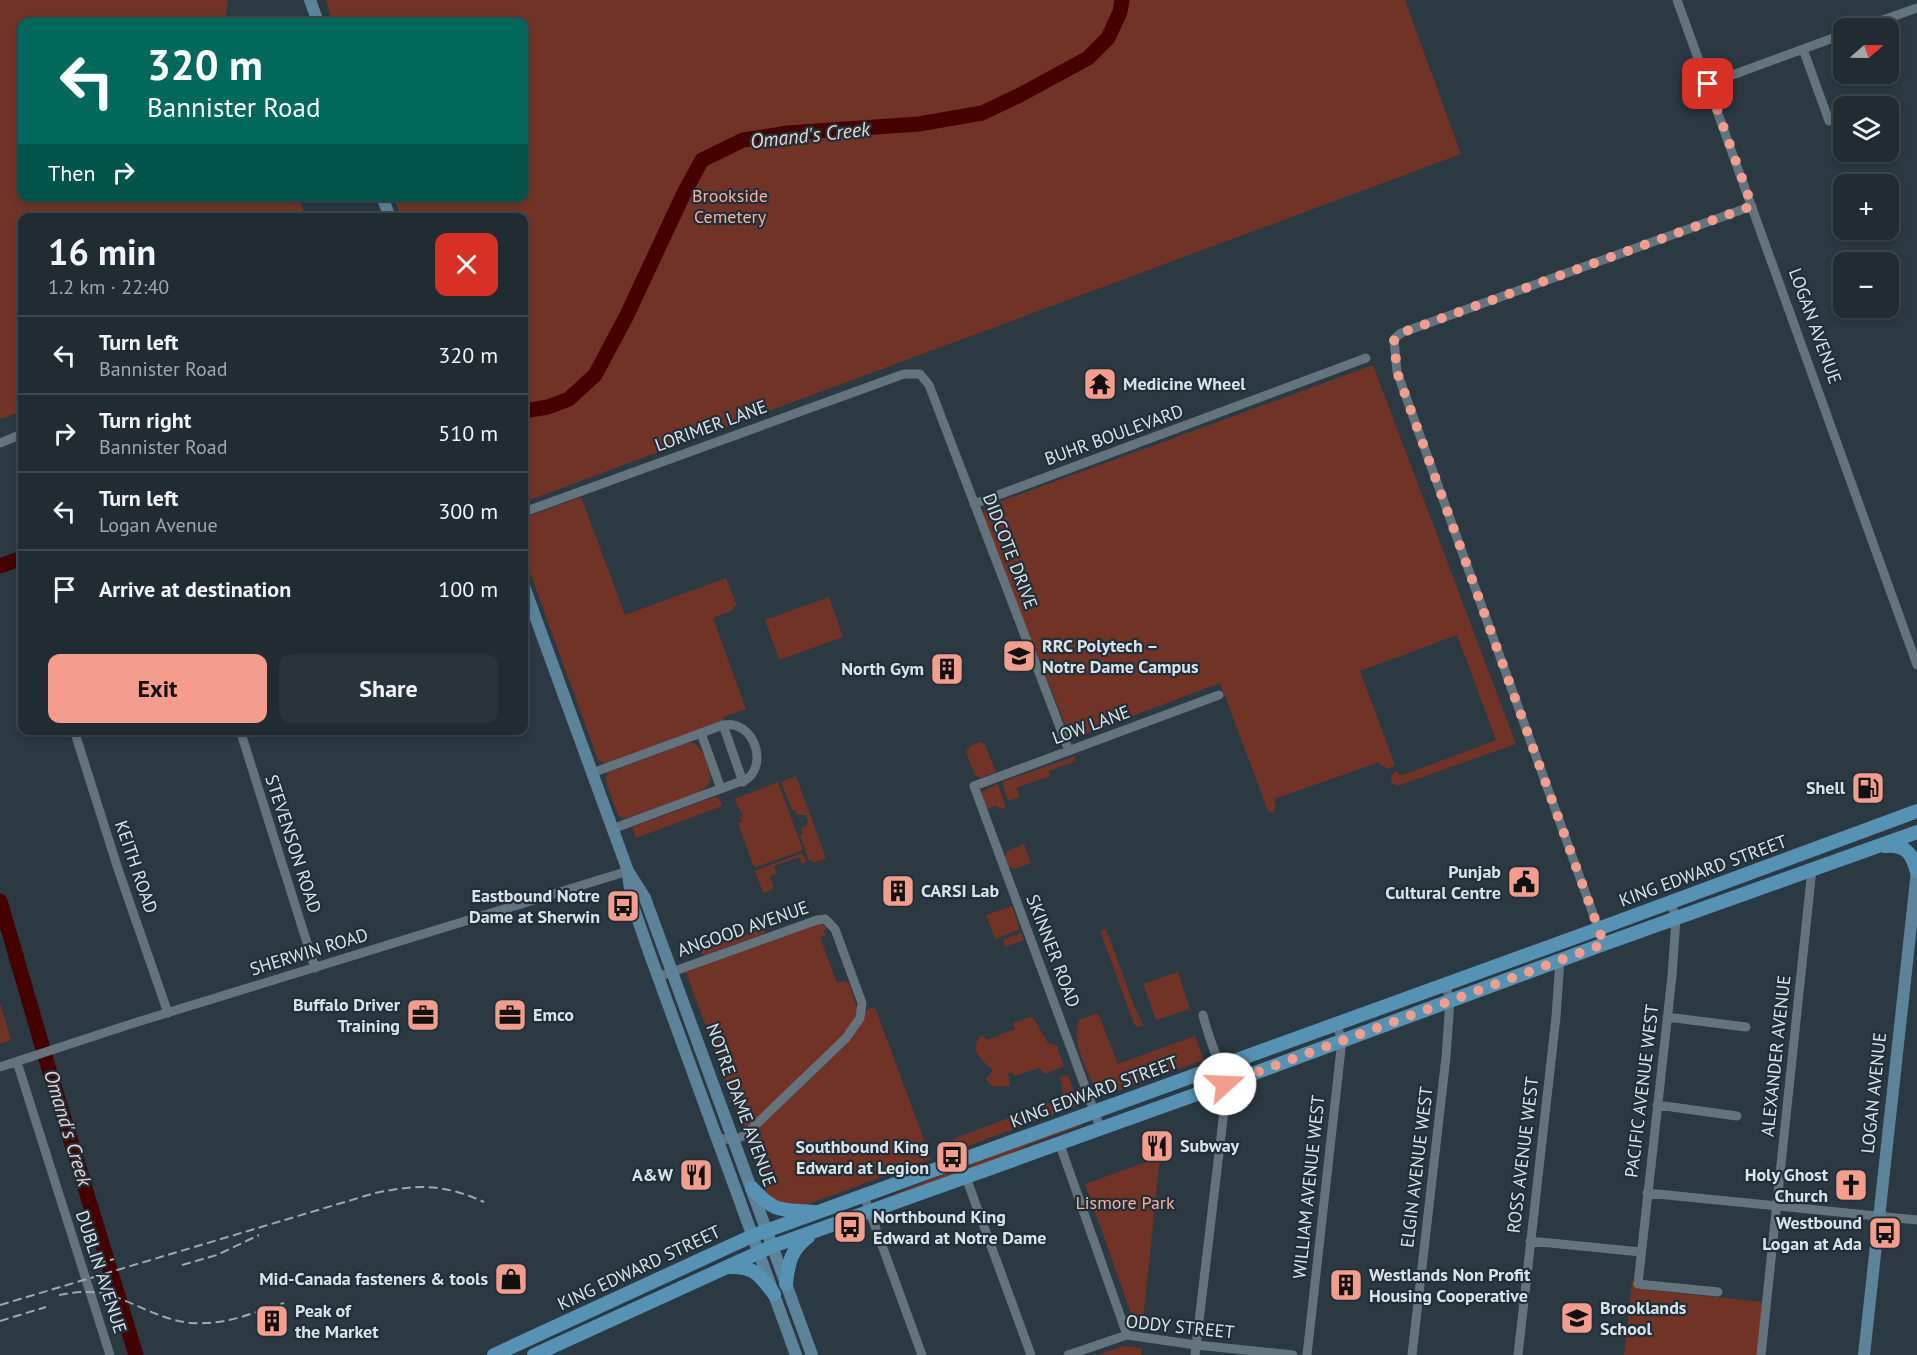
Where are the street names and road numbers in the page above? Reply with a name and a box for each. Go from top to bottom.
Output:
street label: LOGAN AVENUE [1784,265,1847,387]
street label: LORIMER LANE [652,395,770,456]
street label: BUHR BOULEVARD [1041,399,1186,470]
street label: DIDCOTE DRIVE [978,490,1043,612]
street label: LOW LANE [1049,700,1133,749]
street label: STEVENSON ROAD [260,772,327,916]
street label: KEITH ROAD [110,817,163,916]
street label: KING EDWARD STREET [1616,829,1790,912]
street label: SKINNER ROAD [1021,891,1086,1011]
street label: ANGOOD AVENUE [674,895,812,962]
street label: SHERWIN ROAD [247,923,371,980]
street label: ALEXANDER AVENUE [1756,974,1795,1138]
street label: PACIFIC AVENUE WEST [1619,1003,1664,1179]
street label: NOTRE DAME AVENUE [701,1020,782,1189]
street label: LOGAN AVENUE [1856,1031,1891,1155]
street label: KING EDWARD STREET [1007,1050,1181,1133]
street label: ROSS AVENUE WEST [1502,1076,1543,1234]
street label: ELGIN AVENUE WEST [1395,1085,1438,1249]
street label: WILLIAM AVENUE WEST [1287,1094,1330,1280]
street label: DUBLIN AVENUE [71,1207,132,1336]
street label: KING EDWARD STREET [554,1220,724,1315]
street label: ODDY STREET [1125,1309,1235,1344]

